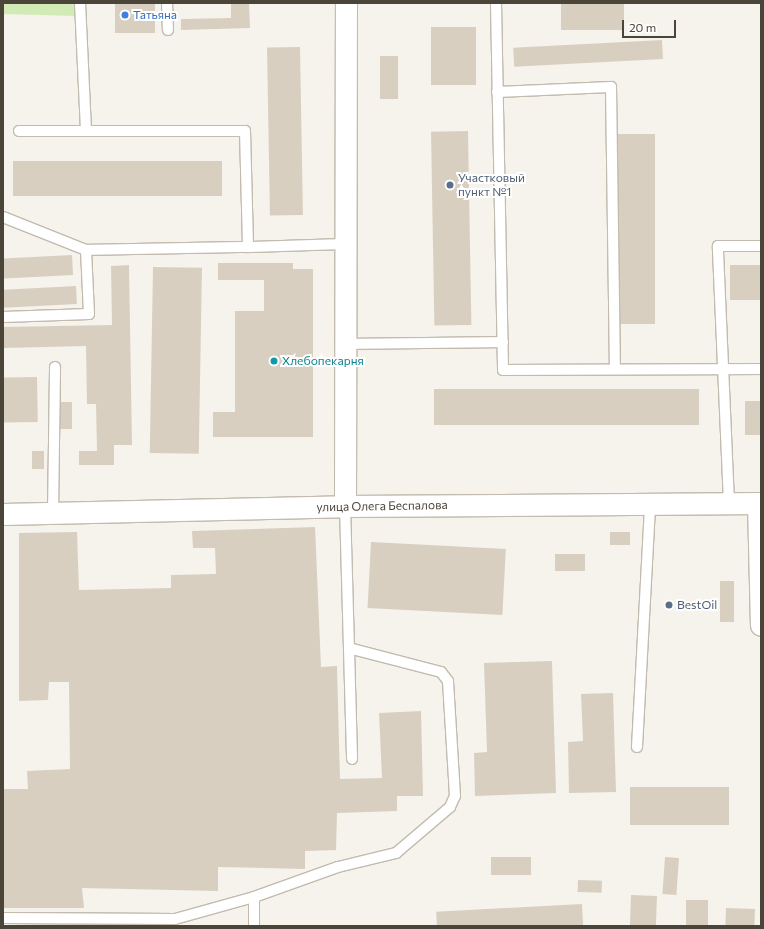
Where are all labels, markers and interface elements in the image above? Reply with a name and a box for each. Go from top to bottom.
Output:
place label: Татьяна [133,8,177,22]
marker: Татьяна [120,10,130,20]
scale bar [624,12,678,38]
text: 20 m [629,20,656,34]
place label: Участковый пункт №1 [458,171,525,199]
marker: Участковый пункт №1 [445,180,455,190]
place label: Хлебопекарня [282,354,364,368]
marker: Хлебопекарня [269,356,279,366]
street label: улица Олега Беспалова [316,498,448,514]
place label: BestOil [677,598,717,612]
marker: BestOil [664,600,674,610]

